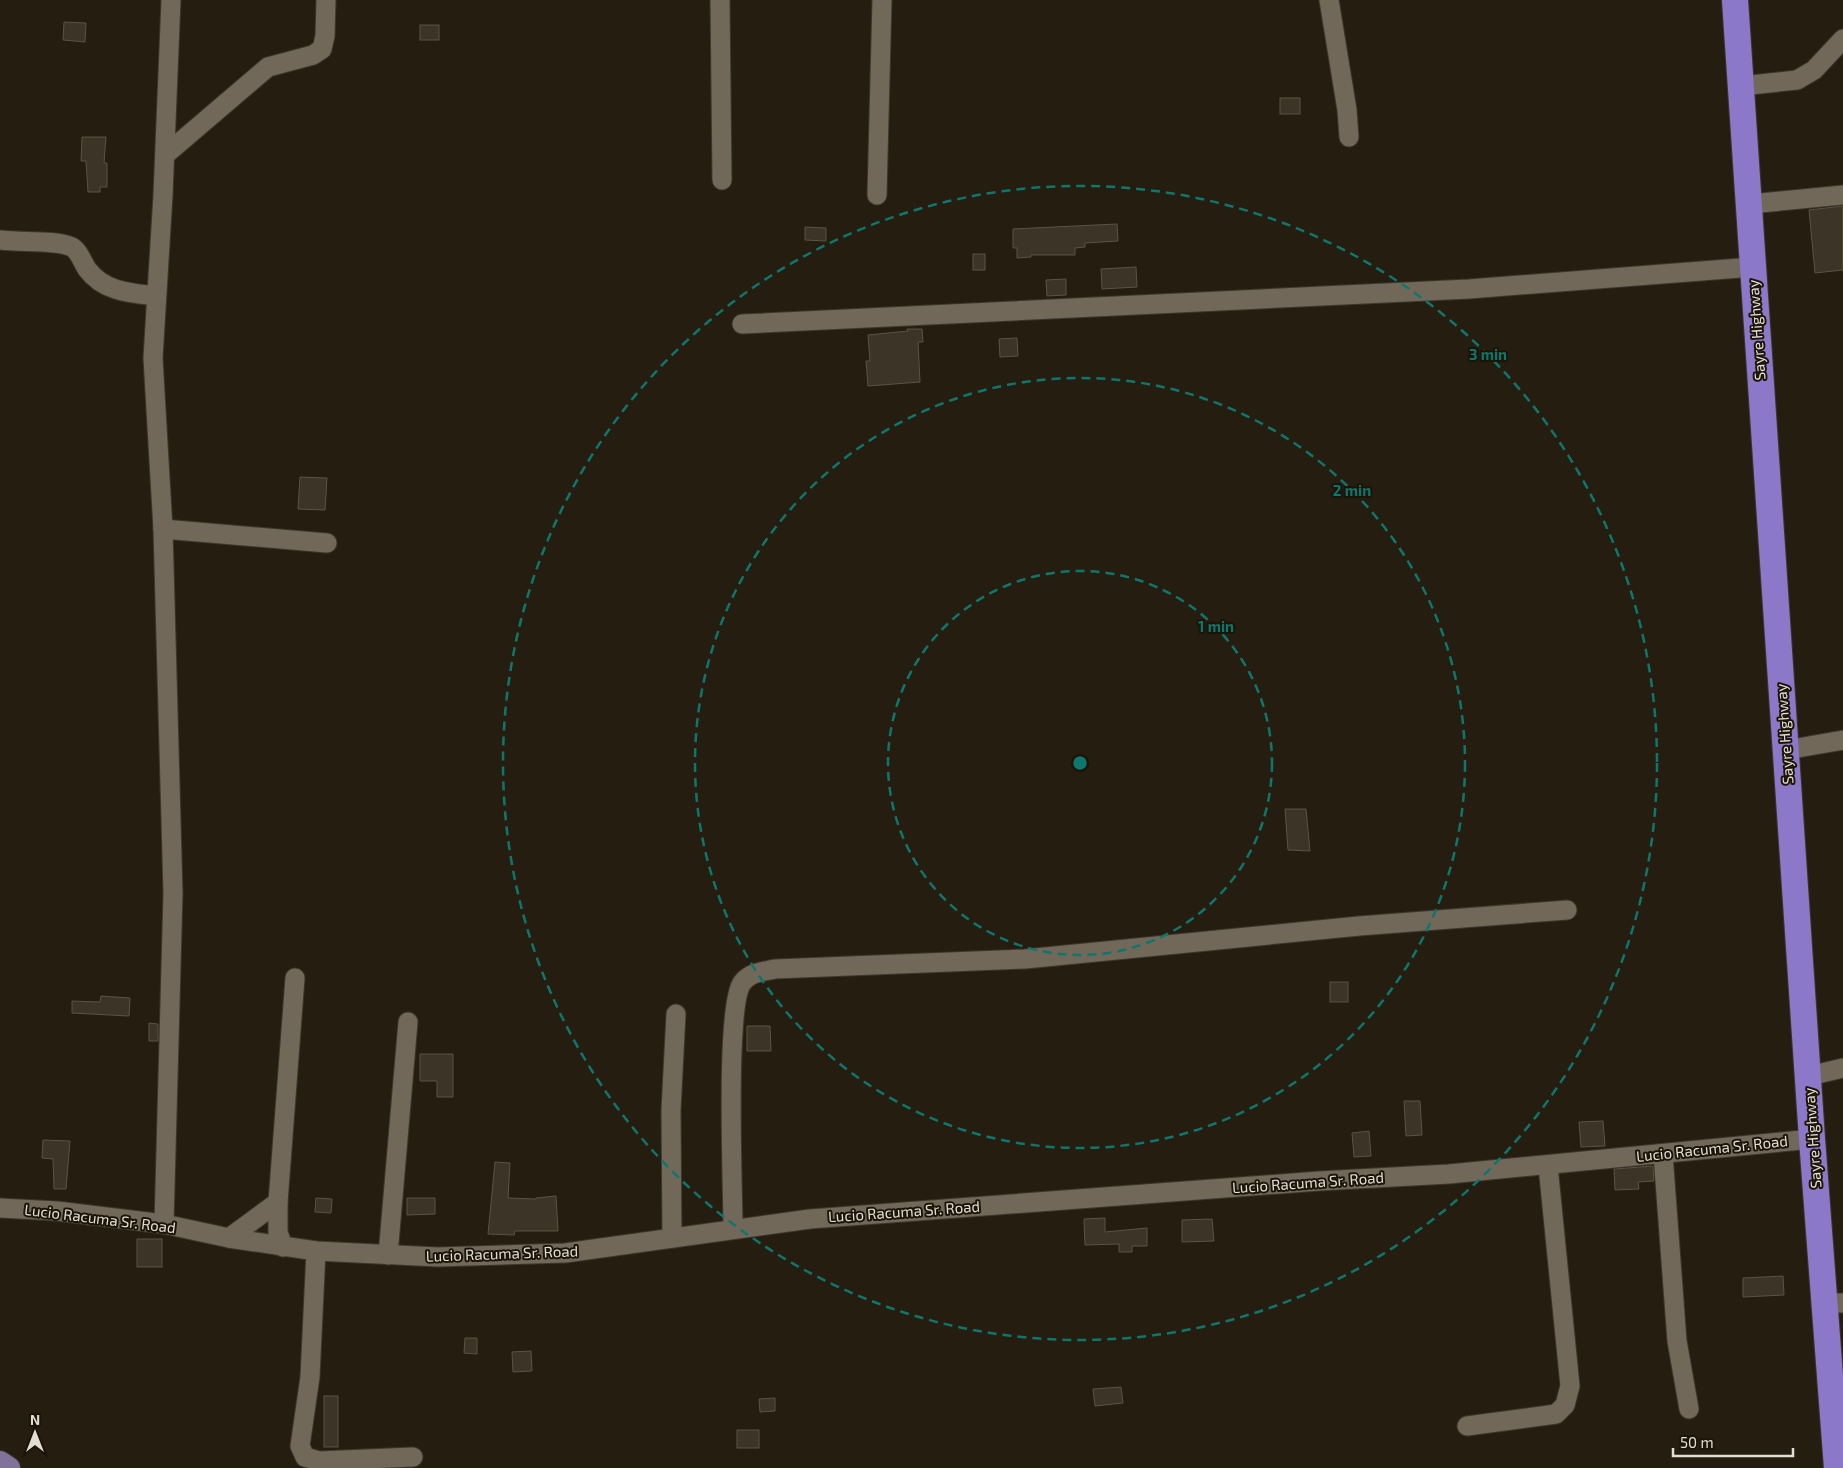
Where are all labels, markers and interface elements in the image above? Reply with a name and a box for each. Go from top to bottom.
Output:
street label: Sayre Highway [1743,279,1769,381]
text: 3 min [1469,345,1507,363]
text: 2 min [1333,481,1371,499]
text: 1 min [1198,617,1234,635]
street label: Sayre Highway [1771,683,1797,785]
centre of rings [1071,754,1089,772]
street label: Sayre Highway [1799,1087,1825,1189]
street label: Lucio Racuma Sr. Road [1635,1131,1789,1165]
street label: Lucio Racuma Sr. Road [1231,1168,1384,1196]
street label: Lucio Racuma Sr. Road [827,1197,980,1225]
street label: Lucio Racuma Sr. Road [23,1200,177,1236]
street label: Lucio Racuma Sr. Road [426,1241,578,1265]
north arrow [10,1408,60,1458]
text: N [30,1411,40,1428]
scale bar [1673,1426,1793,1458]
text: 50 m [1680,1433,1714,1451]

